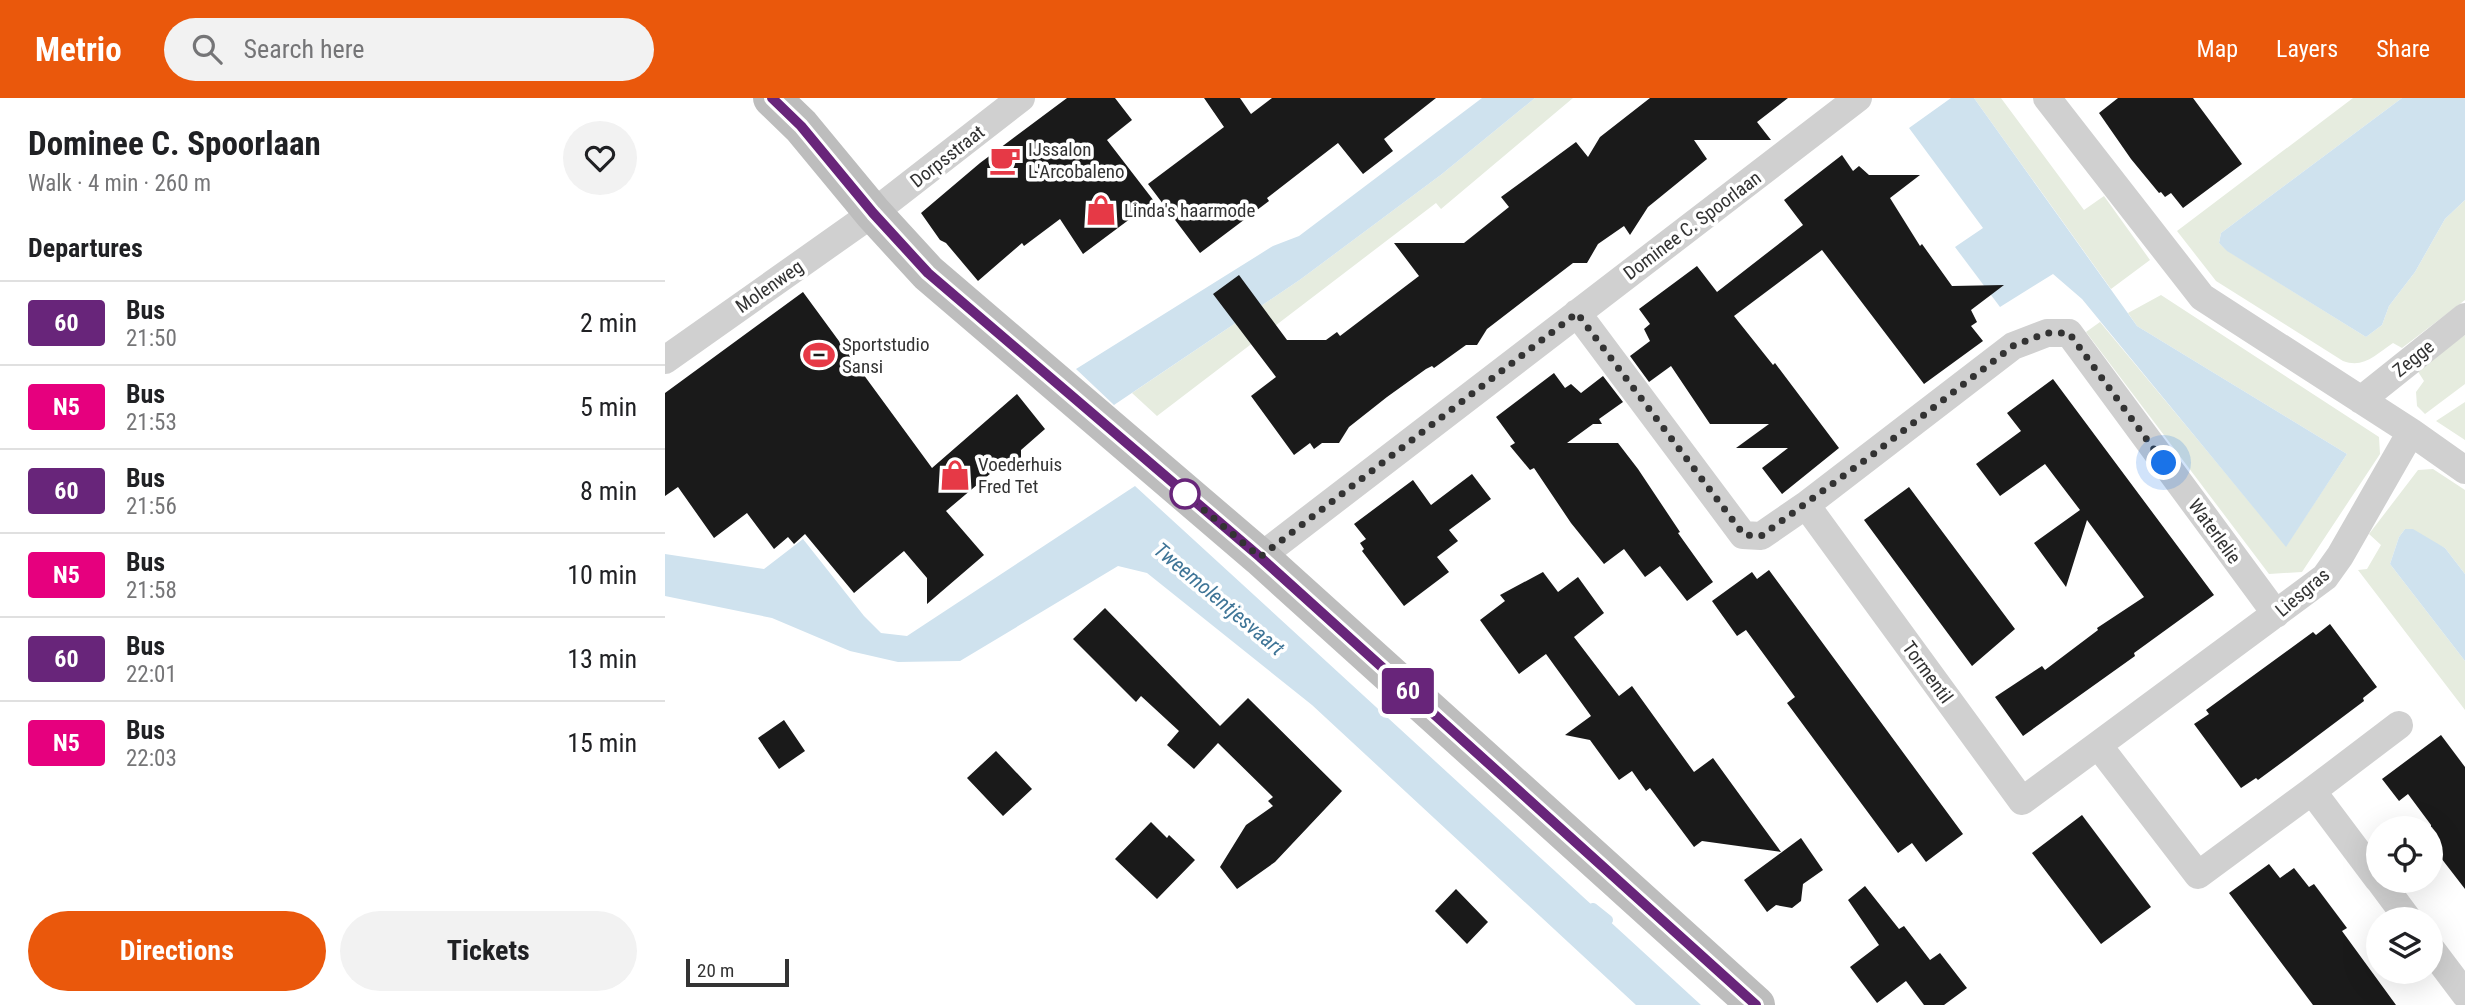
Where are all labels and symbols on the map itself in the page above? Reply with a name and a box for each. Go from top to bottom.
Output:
street label: Dorpsstraat [906,120,989,192]
place label: IJssalon L'Arcobaleno [1028,138,1125,183]
cafe icon: IJssalon L'Arcobaleno [988,143,1022,177]
street label: Dominee C. Spoorlaan [1619,166,1766,285]
shop icon: Linda's haarmode [1084,193,1118,227]
place label: Linda's haarmode [1124,199,1256,222]
street label: Molenweg [731,255,807,318]
place label: Sportstudio Sansi [842,333,929,378]
street label: Zegge [2388,335,2439,382]
sports icon: Sportstudio Sansi [802,338,836,372]
your location [2146,445,2181,480]
place label: Voederhuis Fred Tet [978,453,1062,498]
shop icon: Voederhuis Fred Tet [938,458,972,492]
unlabelled marker [1170,479,1200,509]
street label: Waterlelie [2183,494,2246,568]
water label: Tweemolentjesvaart [1149,538,1290,661]
street label: Liesgras [2271,563,2334,622]
street label: Tormentil [1897,637,1958,708]
line badge: 60 [1377,668,1439,714]
scale bar [686,956,789,988]

